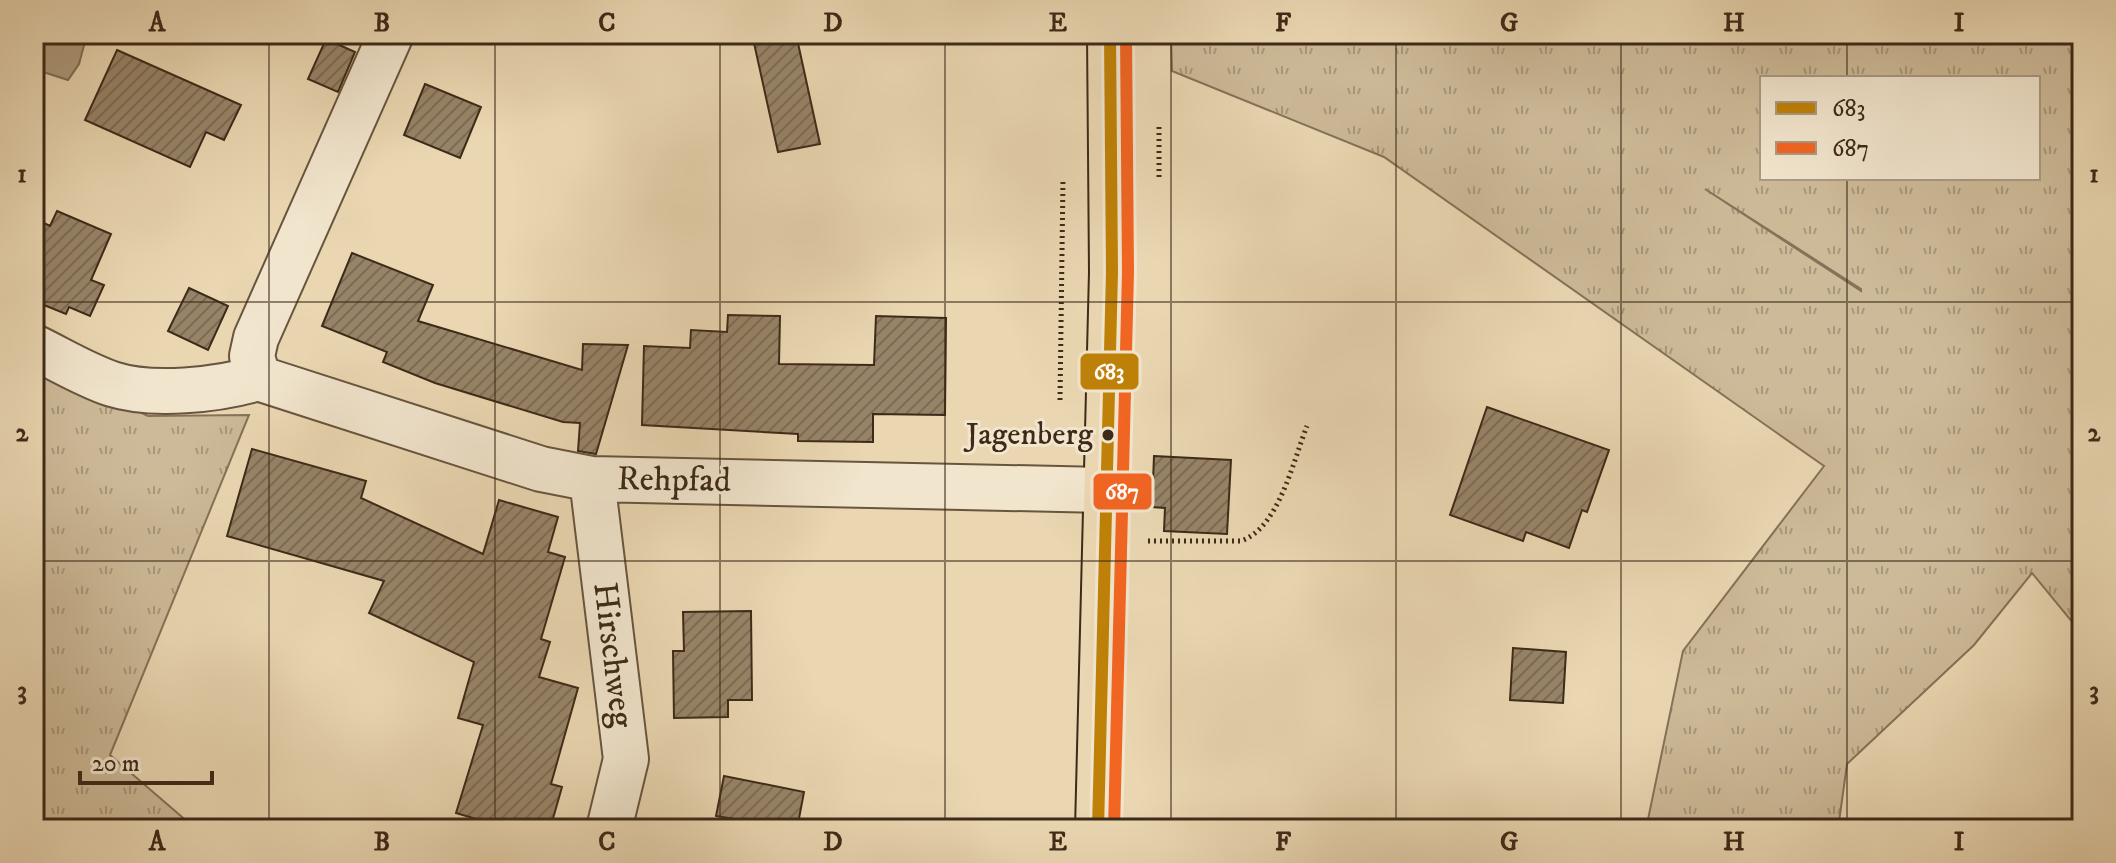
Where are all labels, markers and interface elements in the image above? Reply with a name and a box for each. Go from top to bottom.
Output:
text: A [148,7,167,40]
text: B [374,7,390,40]
text: C [598,7,616,40]
text: D [823,7,843,40]
text: E [1049,7,1067,40]
text: F [1275,7,1292,40]
text: G [1500,7,1518,40]
text: H [1723,7,1745,40]
text: I [1954,7,1965,40]
legend [1760,76,2040,180]
text: 683 [1832,94,1865,124]
text: 687 [1832,134,1869,164]
text: 1 [17,158,27,191]
text: 1 [2089,158,2099,191]
line badge: 683 [1079,352,1140,391]
text: 683 [1094,359,1124,386]
place label: Jagenberg [963,415,1093,455]
text: 2 [16,417,30,450]
text: 2 [2088,417,2102,450]
marker: Jagenberg [1100,427,1116,443]
street label: Rehpfad [617,458,731,502]
line badge: 687 [1092,472,1153,511]
text: 687 [1105,479,1139,506]
street label: Hirschweg [583,580,643,730]
text: 3 [17,675,27,708]
text: 3 [2089,675,2099,708]
scale bar [80,735,212,785]
text: 20 m [92,749,140,779]
text: A [148,826,167,859]
text: B [374,826,390,859]
text: C [598,826,616,859]
text: D [823,826,843,859]
text: E [1049,826,1067,859]
text: F [1275,826,1292,859]
text: G [1500,826,1518,859]
text: H [1723,826,1745,859]
text: I [1954,826,1965,859]

